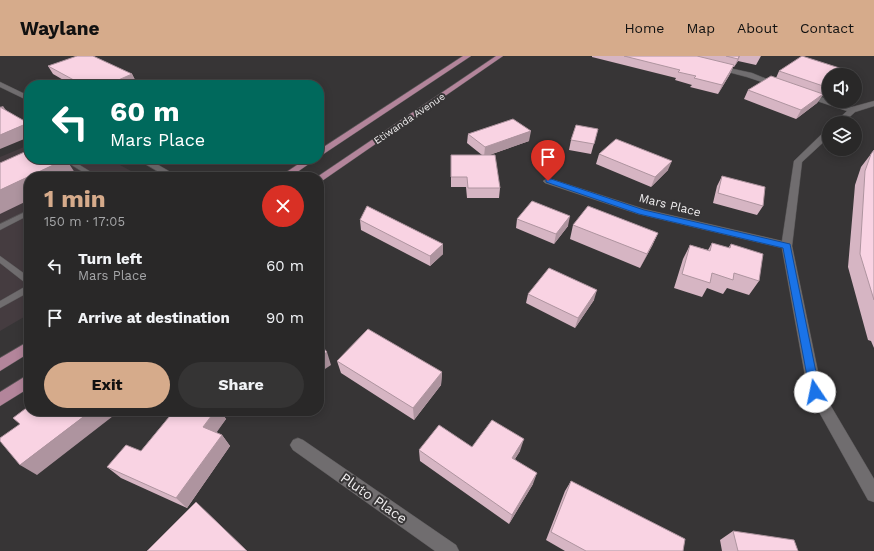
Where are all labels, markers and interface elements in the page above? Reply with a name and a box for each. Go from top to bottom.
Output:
text: Waylane [20,17,99,40]
text: Home [624,20,664,36]
text: Map [686,20,715,36]
text: About [737,20,778,36]
text: Contact [800,20,854,36]
map controls [822,68,862,156]
button: sound [822,68,862,108]
street label: Etiwanda Avenue [372,90,447,146]
text: 60 m [110,95,180,128]
icon: left [44,96,96,148]
button: layers [822,116,862,156]
text: Mars Place [110,129,205,150]
pin [531,140,565,181]
icon: arrive [537,146,559,168]
text: 1 min [44,185,106,213]
button: close [262,185,304,227]
street label: Mars Place [638,191,703,219]
text: 150 m · 17:05 [44,214,125,229]
text: Turn left [78,250,142,268]
icon: left [44,255,66,277]
text: 60 m [266,257,304,275]
text: Mars Place [78,268,147,283]
icon: arrive [44,307,66,329]
text: Arrive at destination [78,309,230,327]
text: 90 m [266,309,304,327]
button: Exit [44,362,170,408]
button: Share [178,362,304,408]
position arrow [794,371,836,413]
street label: Pluto Place [338,469,410,527]

